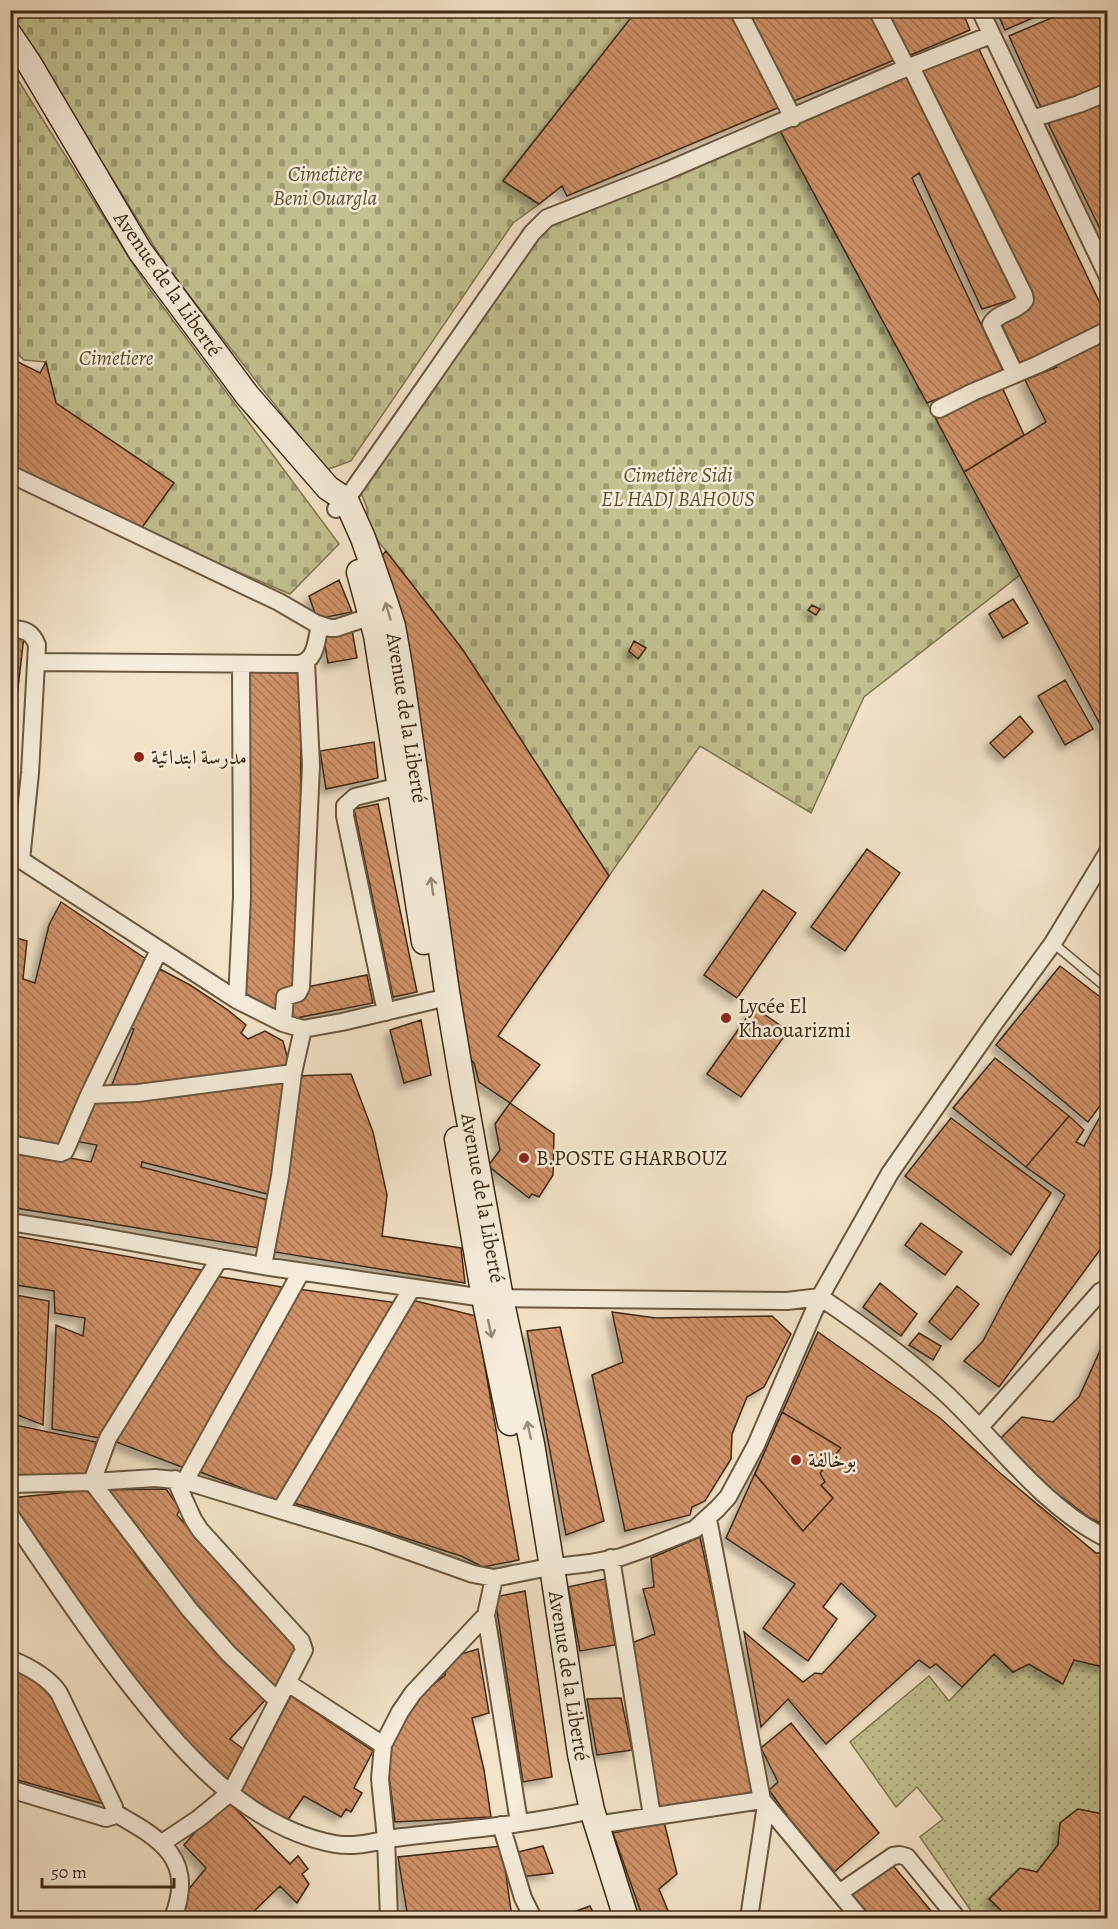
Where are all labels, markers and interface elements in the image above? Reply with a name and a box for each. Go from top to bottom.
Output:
park label: Cimetière Beni Ouargla [273,160,377,212]
street label: Avenue de la Liberté [107,205,229,362]
park label: Cimetiere [79,344,154,372]
park label: Cimetière Sidi EL HADJ BAHOUS [601,461,755,513]
one-way arrow [382,602,393,621]
street label: Avenue de la Liberté [380,630,434,805]
place label: مدرسة ابتدائية [151,743,247,771]
marker: مدرسة ابتدائية [132,750,146,764]
one-way arrow [427,877,438,897]
place label: Lycée El Khaouarizmi [738,992,851,1044]
marker: Lycée El Khaouarizmi [719,1011,733,1025]
street label: Avenue de la Liberté [454,1110,512,1285]
place label: B.POSTE GHARBOUZ [536,1144,727,1172]
marker: B.POSTE GHARBOUZ [517,1151,531,1165]
one-way arrow [485,1319,496,1338]
one-way arrow [522,1420,534,1439]
place label: بوخالفة [808,1446,856,1474]
marker: بوخالفة [789,1453,803,1467]
street label: Avenue de la Liberté [542,1588,596,1763]
scale bar [42,1851,174,1889]
text: 50 m [51,1860,87,1884]

